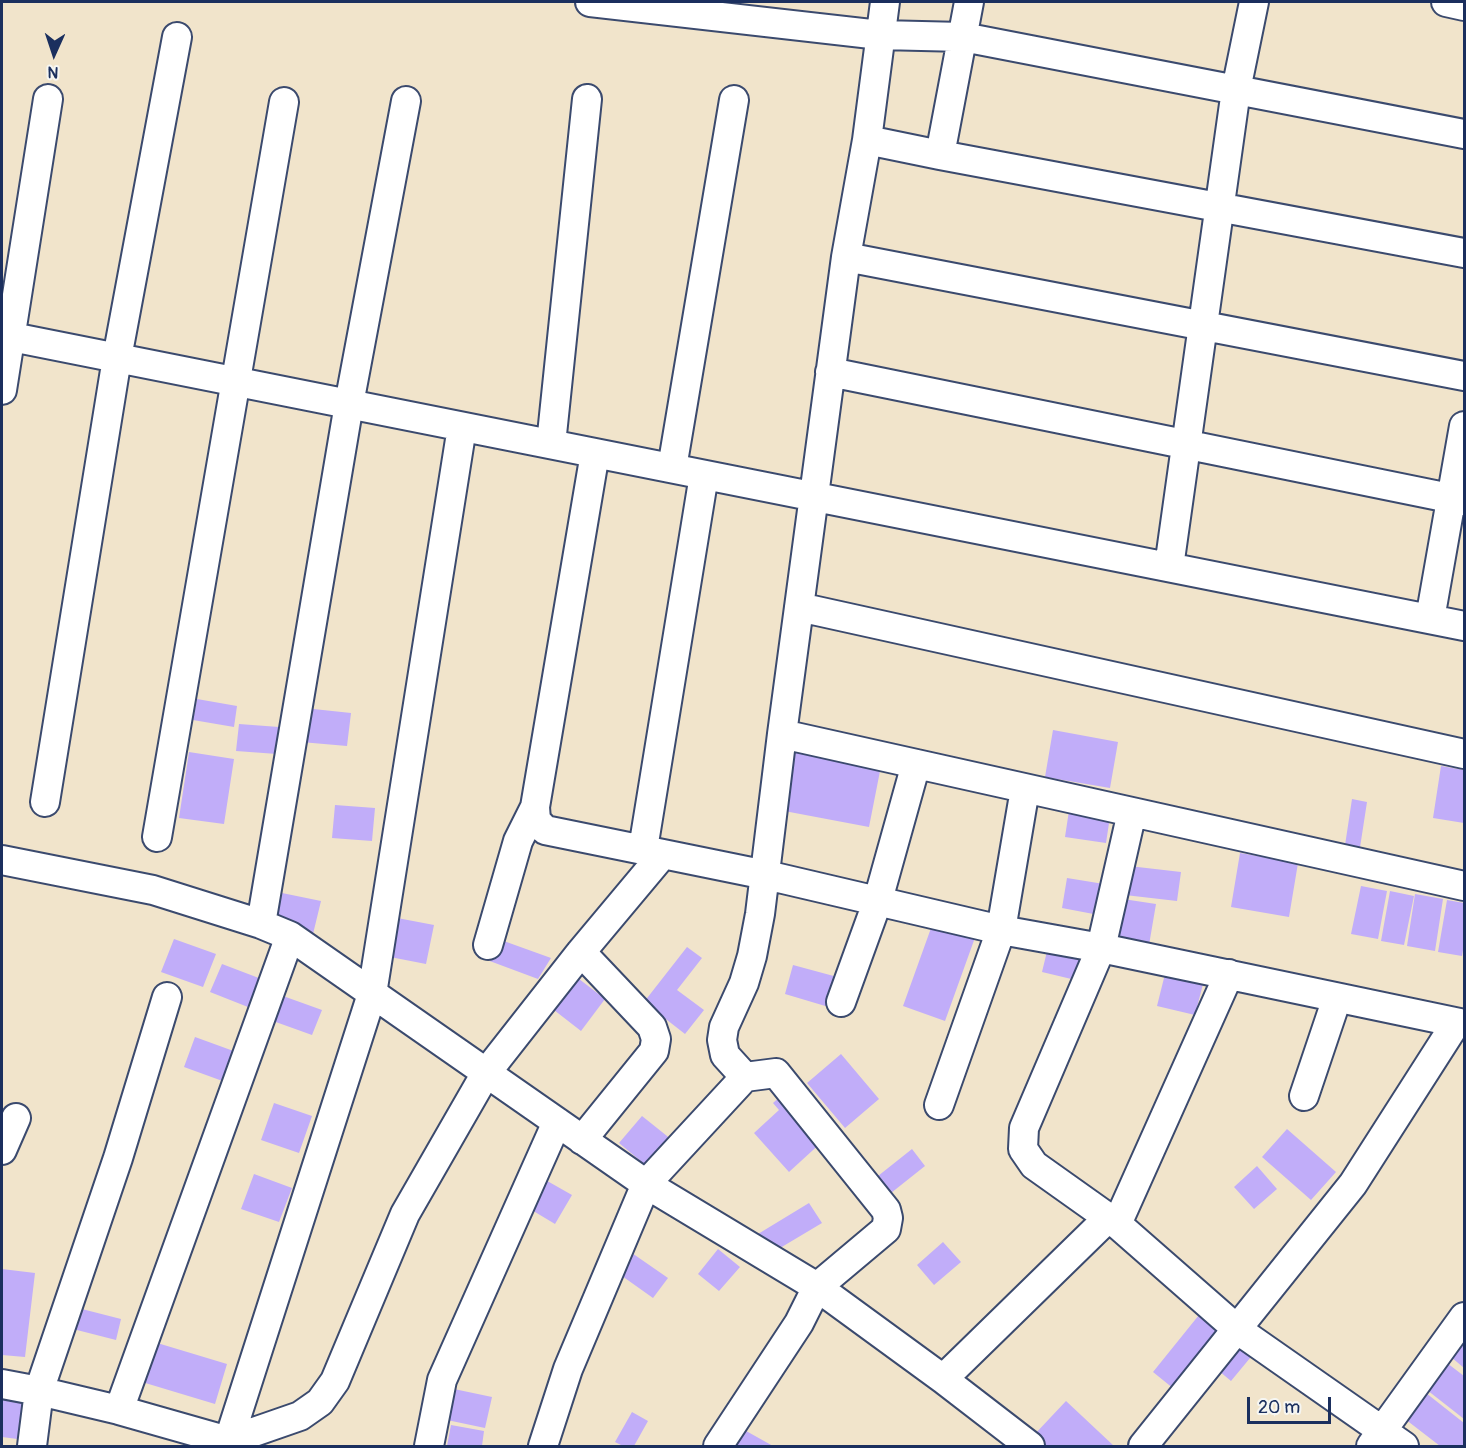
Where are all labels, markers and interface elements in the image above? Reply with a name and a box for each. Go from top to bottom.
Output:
north arrow [24,24,84,84]
text: N [47,62,59,82]
scale bar [1250,1385,1334,1423]
text: 20 m [1258,1396,1300,1419]

